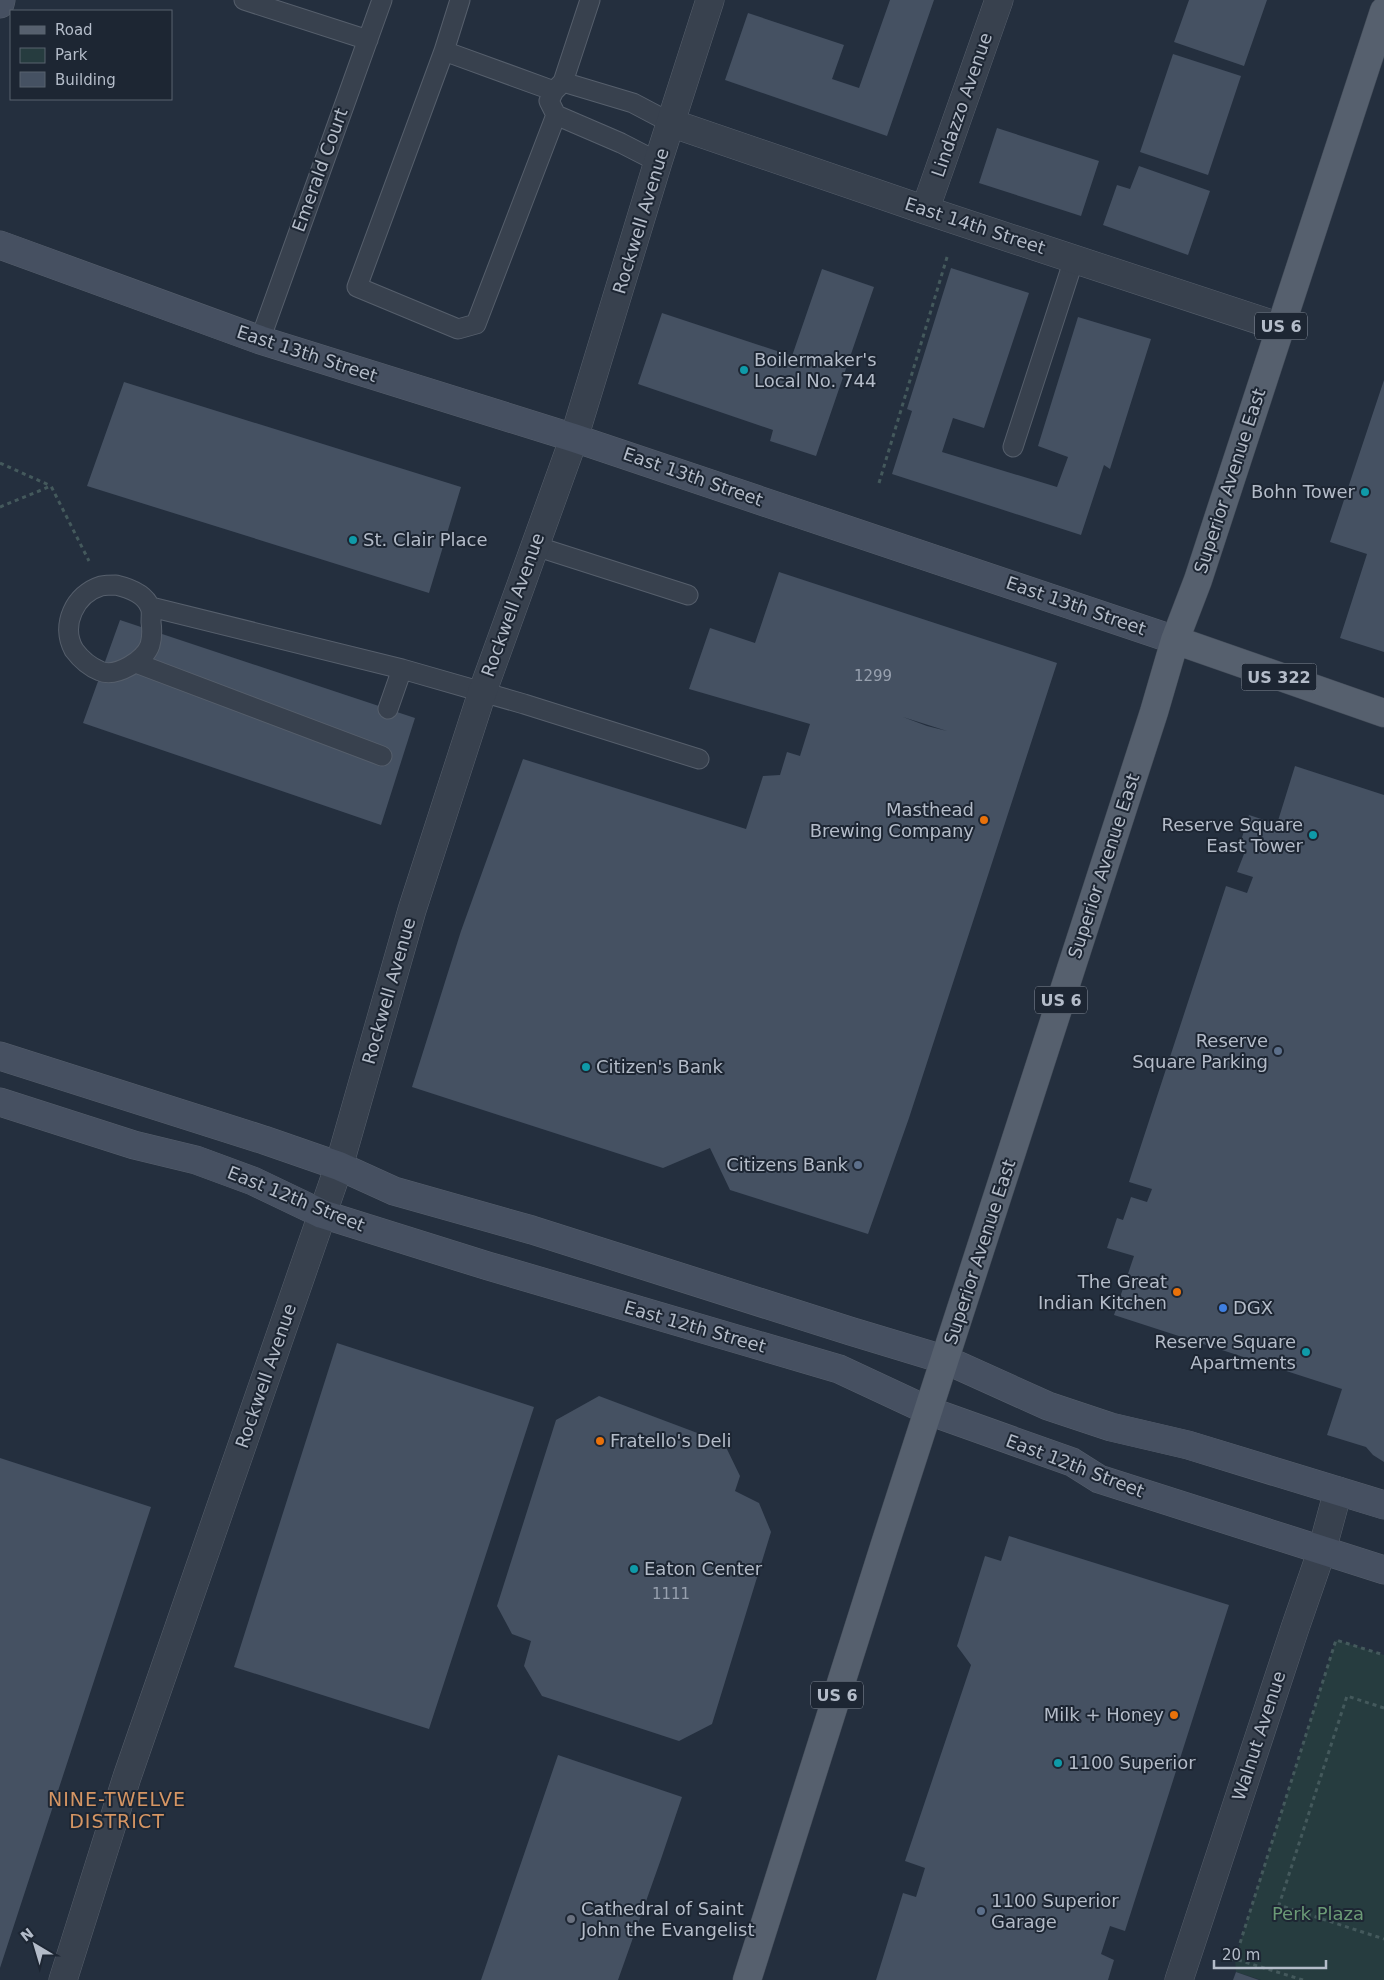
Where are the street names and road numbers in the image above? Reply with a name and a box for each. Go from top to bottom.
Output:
street label: Lindazzo Avenue [927,30,996,180]
street label: Emerald Court [287,105,352,235]
street label: Rockwell Avenue [608,145,673,296]
street label: East 14th Street [902,193,1048,258]
road number: US 6 [1255,312,1307,340]
street label: East 13th Street [234,321,380,386]
street label: Superior Avenue East [1190,386,1269,576]
street label: East 13th Street [621,443,766,510]
street label: Rockwell Avenue [477,530,548,680]
street label: East 13th Street [1004,572,1149,639]
road number: US 322 [1242,664,1316,690]
street label: Superior Avenue East [1064,771,1143,961]
street label: Rockwell Avenue [358,915,419,1067]
road number: US 6 [1035,986,1087,1014]
street label: Superior Avenue East [940,1157,1019,1347]
street label: East 12th Street [224,1161,368,1236]
street label: East 12th Street [622,1296,768,1357]
street label: Rockwell Avenue [231,1301,300,1451]
street label: East 12th Street [1003,1430,1147,1502]
street label: Walnut Avenue [1228,1668,1289,1803]
road number: US 6 [811,1682,863,1708]

